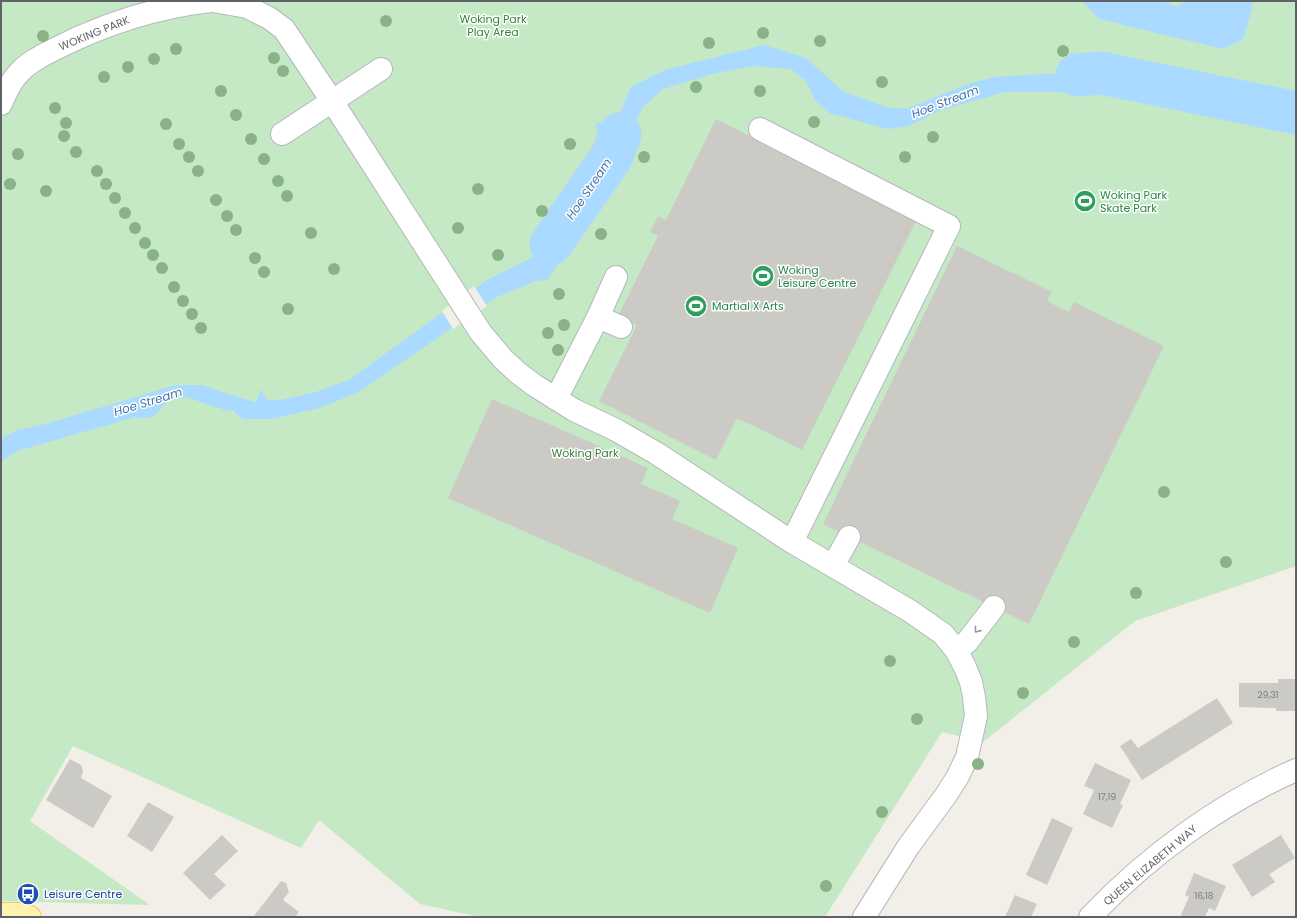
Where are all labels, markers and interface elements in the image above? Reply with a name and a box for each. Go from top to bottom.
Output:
street label: WOKING PARK [56,11,132,54]
park label: Woking Park Play Area [459,11,527,40]
water label: Hoe Stream [909,81,981,122]
water label: Hoe Stream [562,155,615,223]
place label: Woking Park Skate Park [1100,187,1167,216]
sports icon: Woking Park Skate Park [1072,188,1098,214]
place label: Woking Leisure Centre [778,262,856,291]
sports icon: Woking Leisure Centre [750,263,776,289]
sports icon: Martial X Arts [683,293,709,319]
place label: Martial X Arts [712,298,784,314]
water label: Hoe Stream [112,383,184,420]
park label: Woking Park [551,445,619,461]
one-way arrow [974,625,981,632]
house number: 29,31 [1258,689,1279,701]
house number: 17,19 [1098,791,1116,803]
street label: QUEEN ELIZABETH WAY [1100,821,1201,909]
bus stop icon: Leisure Centre [15,881,41,907]
place label: Leisure Centre [44,886,122,902]
house number: 16,18 [1195,890,1214,902]

